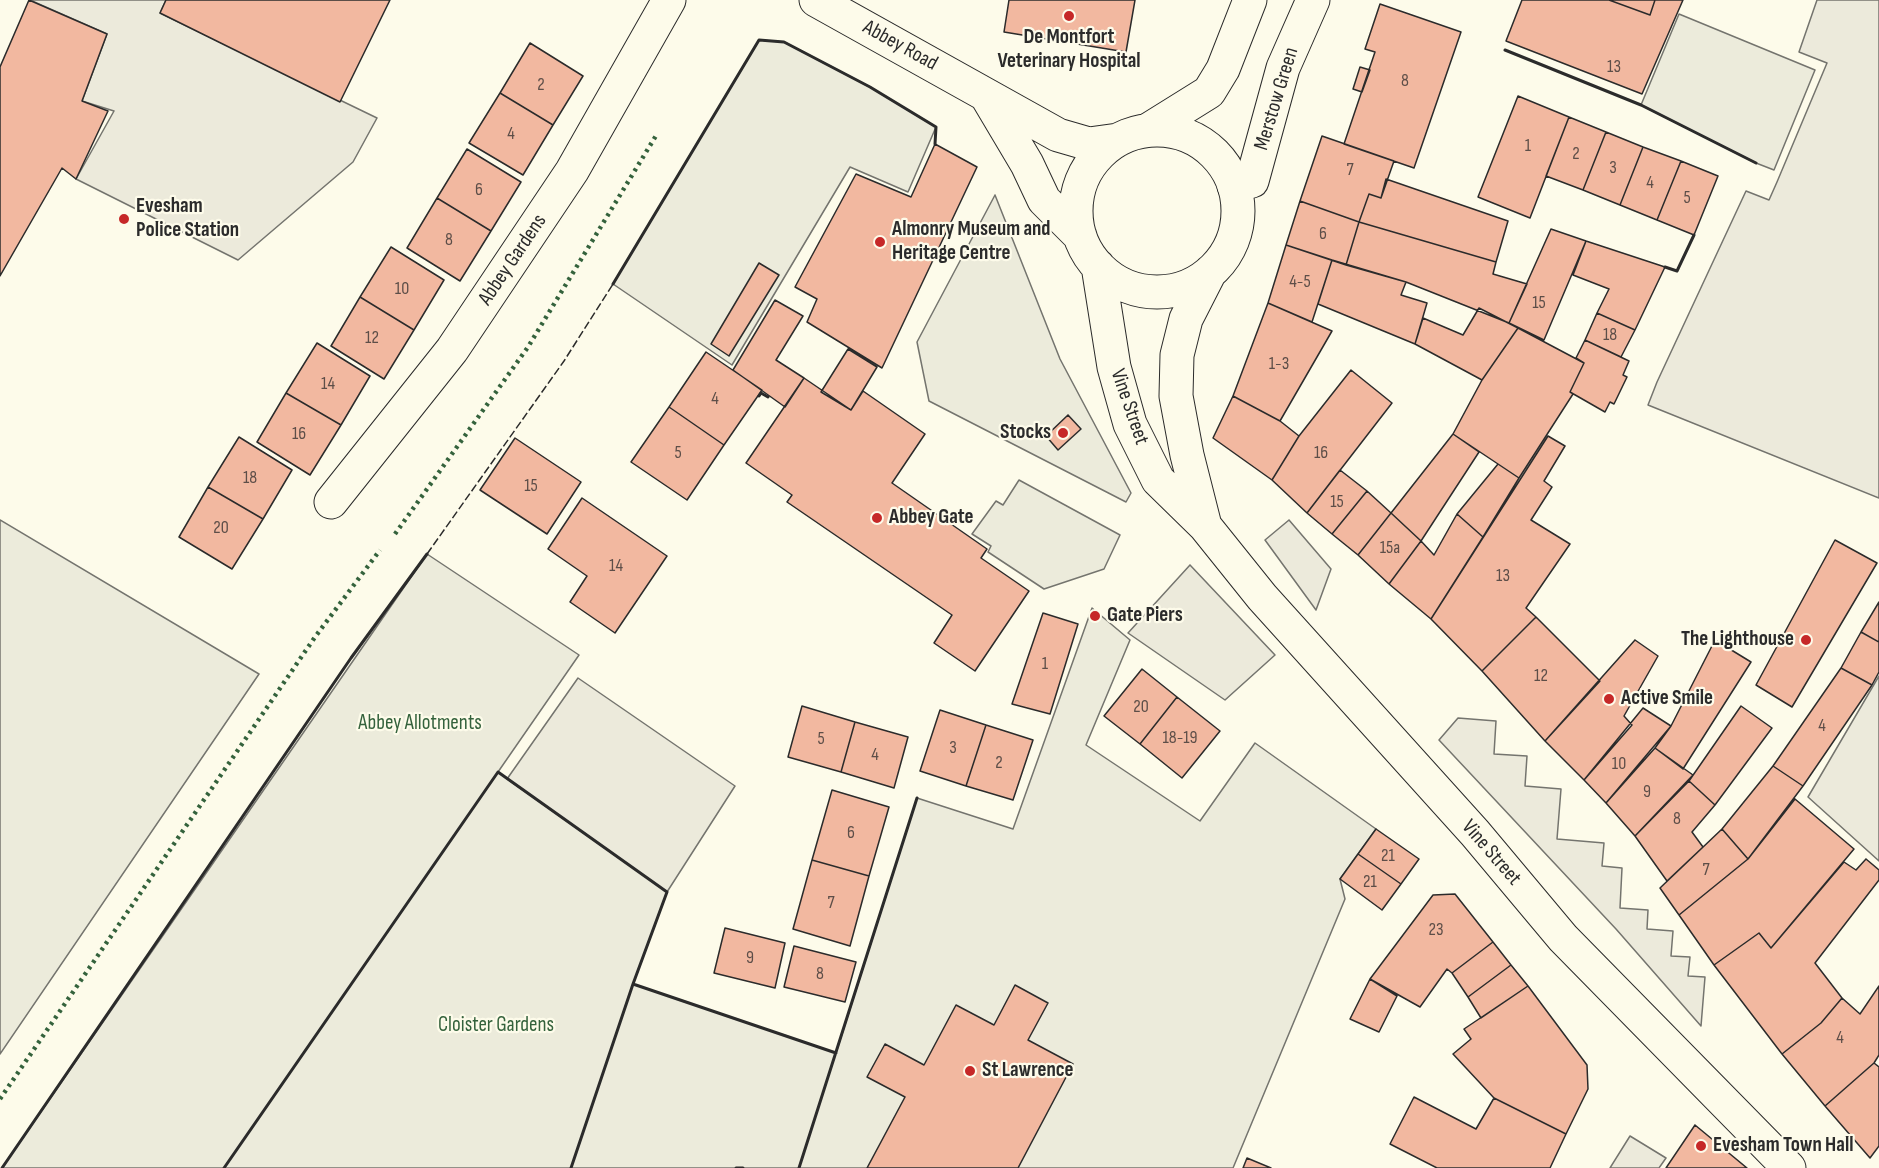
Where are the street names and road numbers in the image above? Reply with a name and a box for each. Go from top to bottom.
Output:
street label: Abbey Road [858,15,942,77]
street label: Merstow Green [1249,45,1305,153]
street label: Abbey Gardens [473,210,553,310]
street label: Vine Street [1104,366,1154,448]
street label: Vine Street [1456,815,1526,891]

